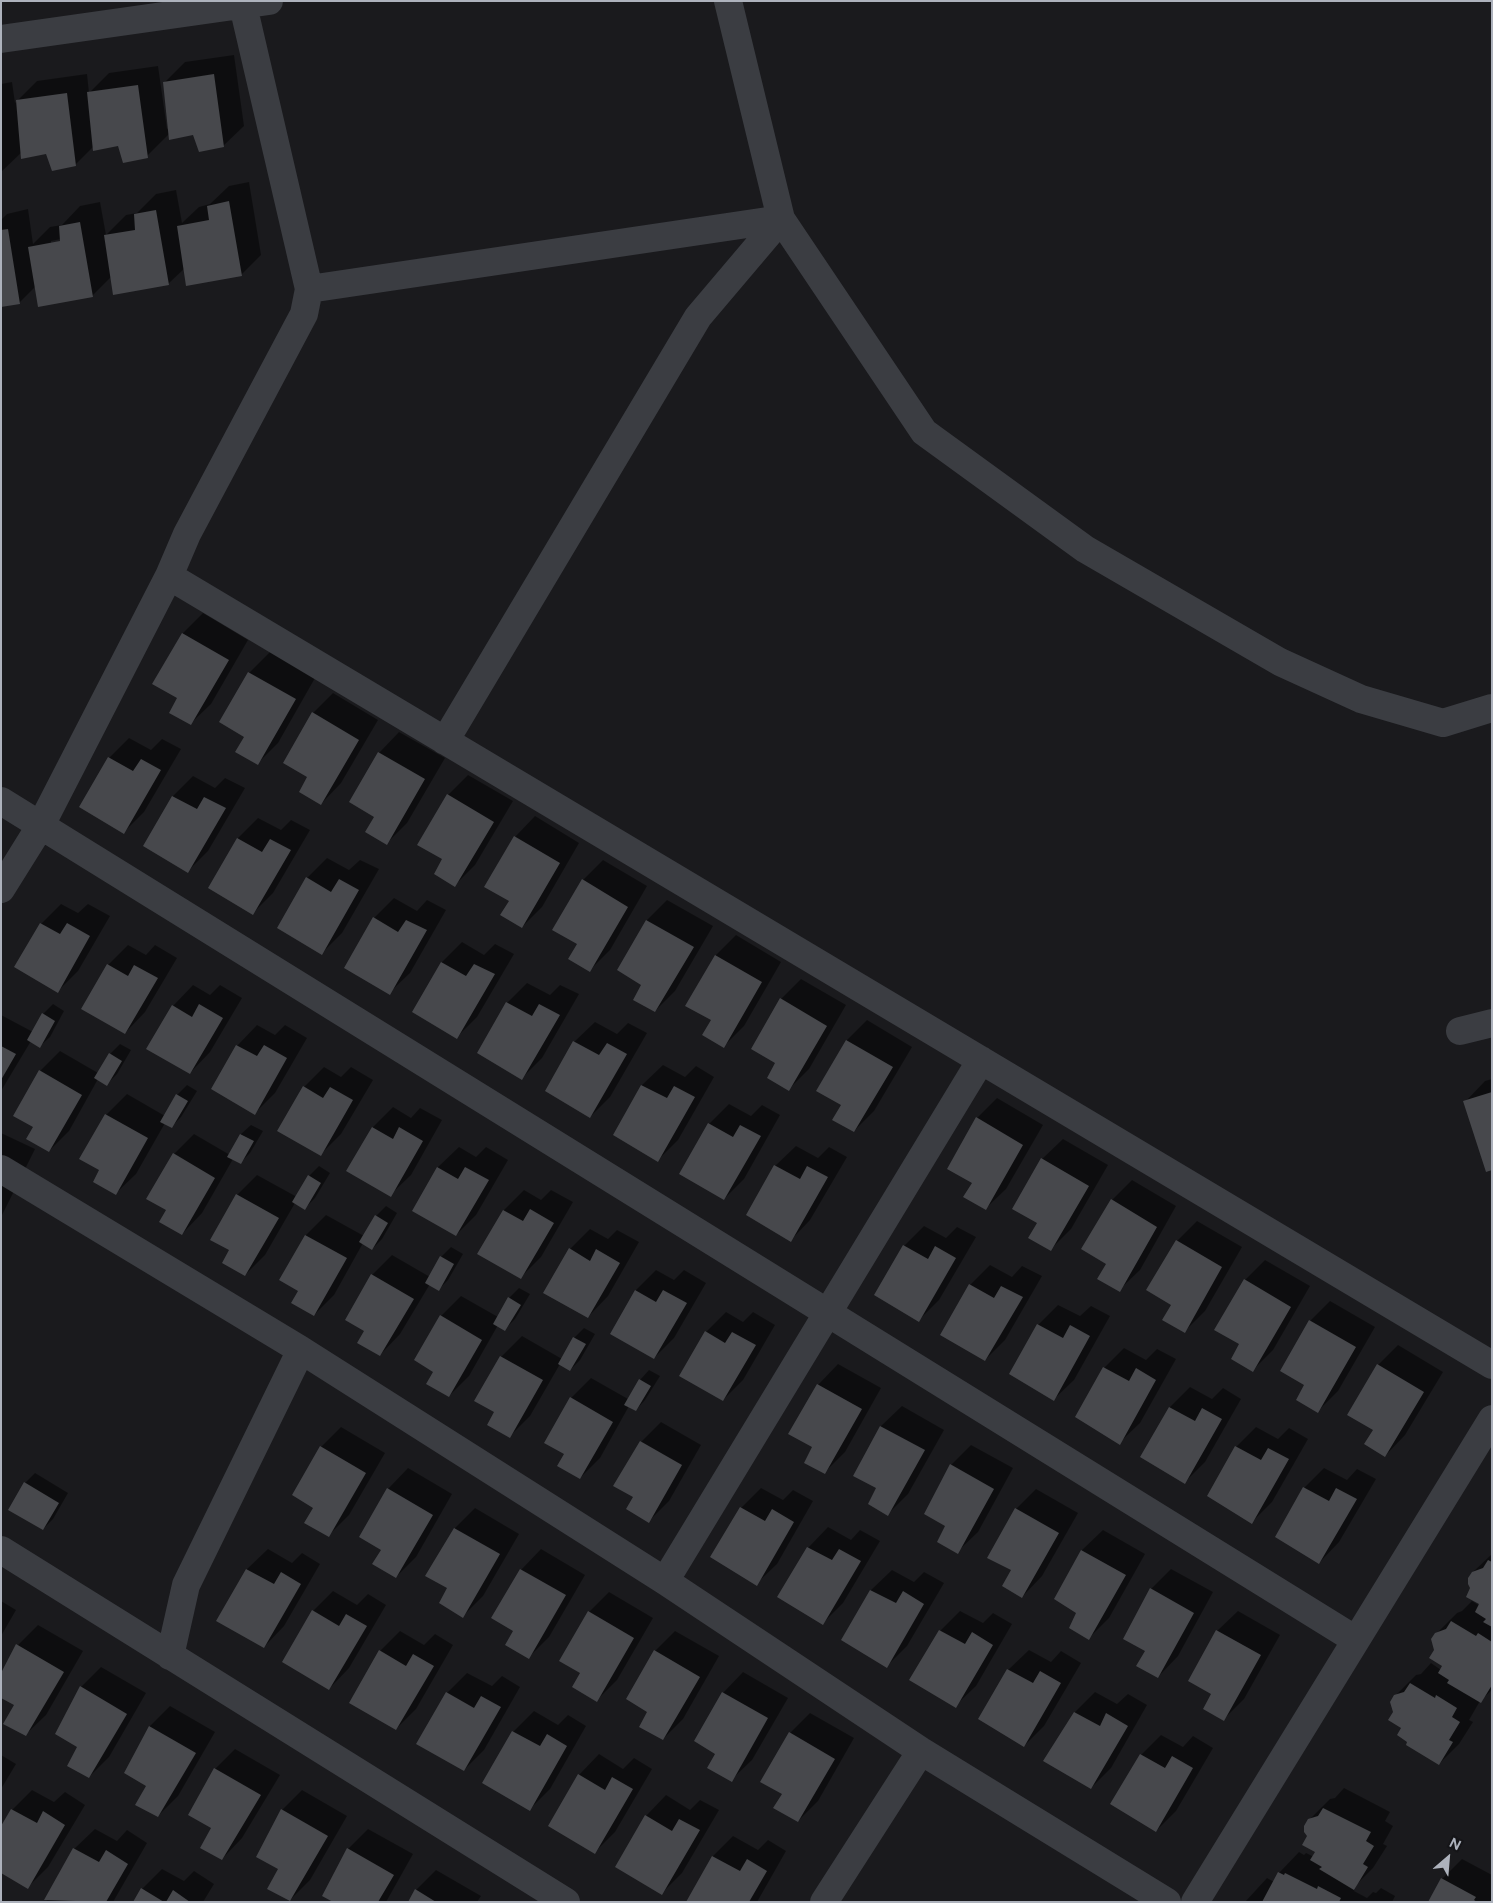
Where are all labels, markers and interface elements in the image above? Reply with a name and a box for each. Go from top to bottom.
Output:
north arrow [1423,1833,1473,1883]
text: N [1446,1834,1464,1854]

